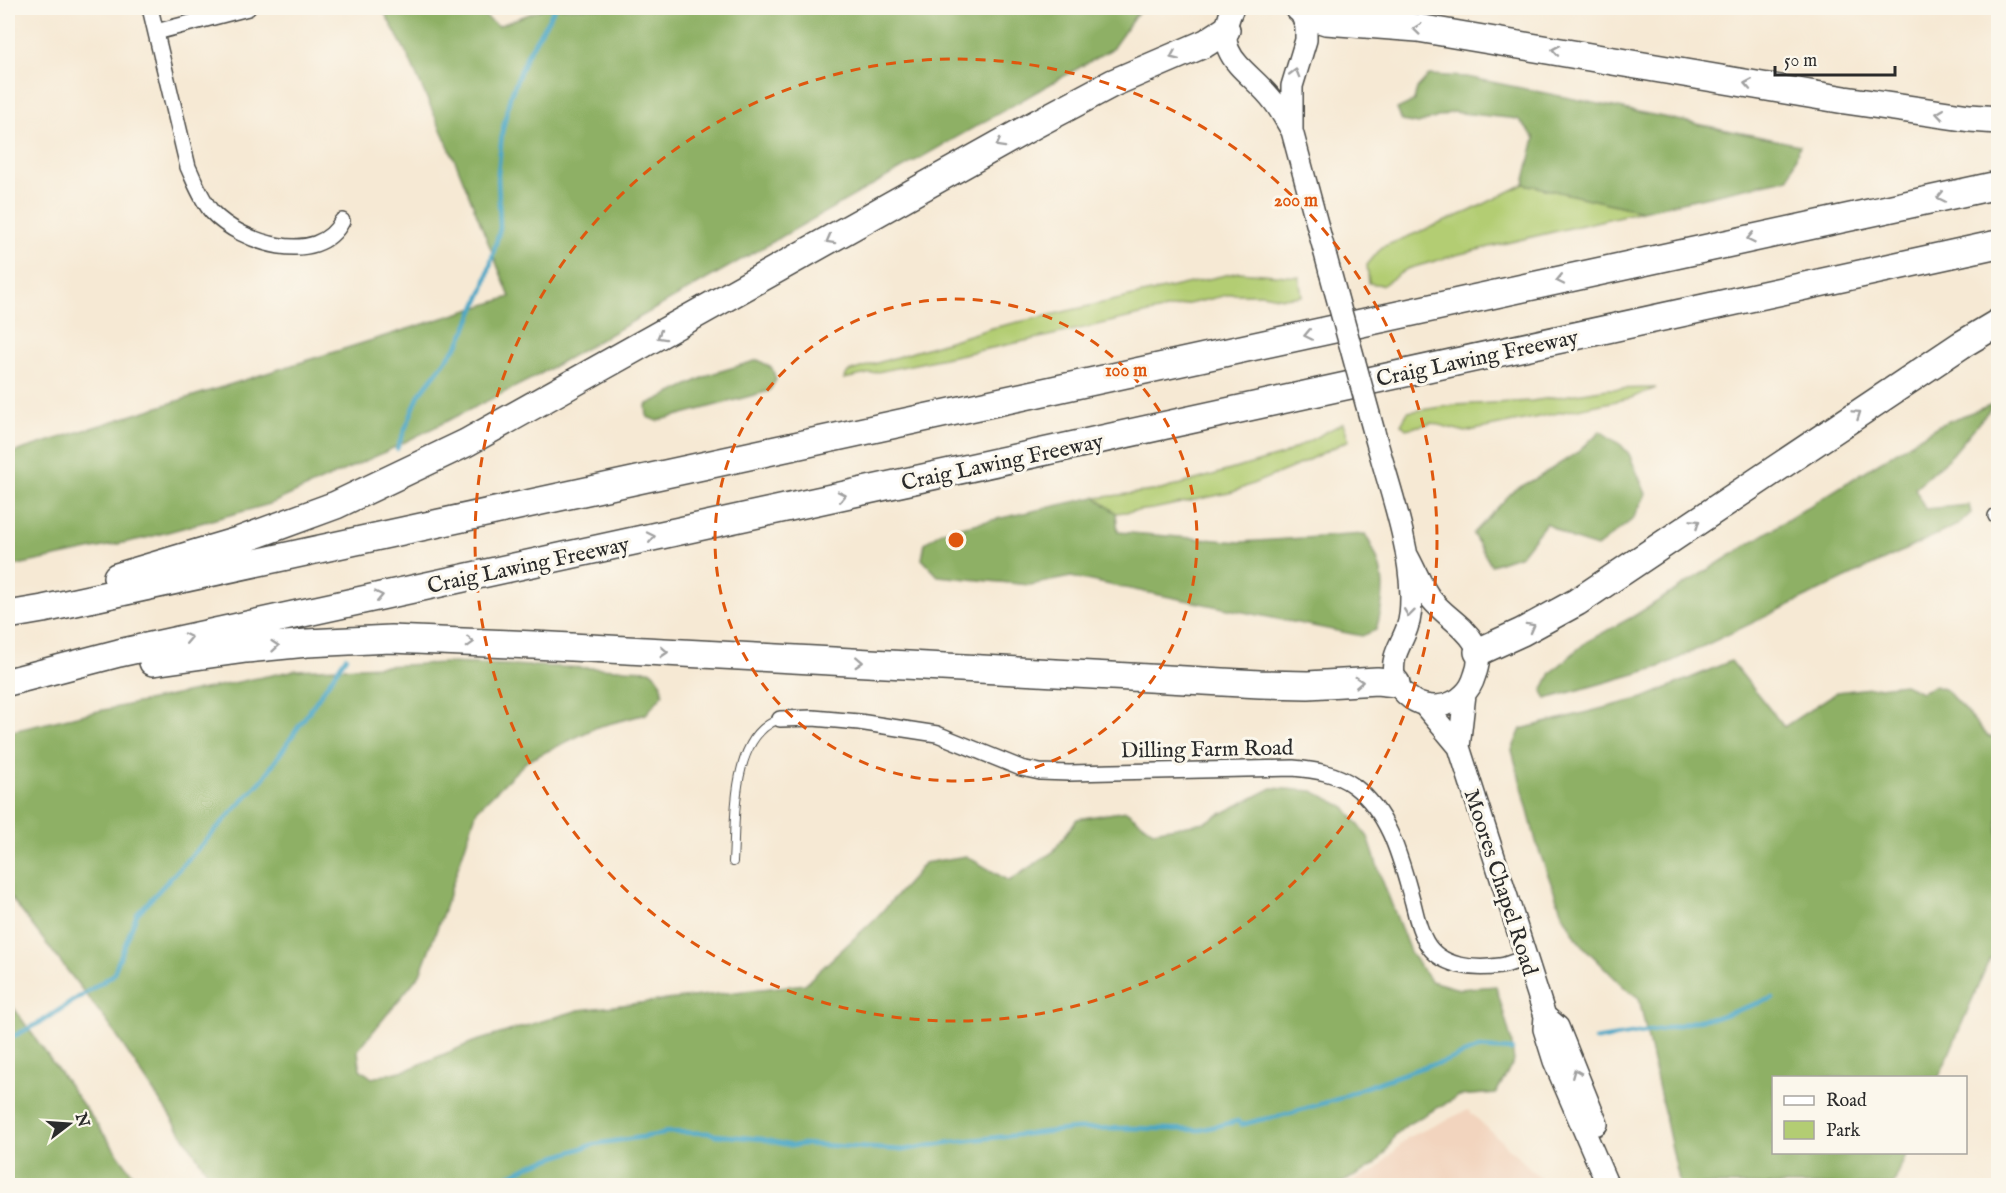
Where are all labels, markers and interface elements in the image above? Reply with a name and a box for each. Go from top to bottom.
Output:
one-way arrow [1413,23,1422,35]
scale bar [1775,39,1895,77]
one-way arrow [1551,45,1560,57]
one-way arrow [1169,49,1180,61]
text: 50 m [1784,50,1817,73]
one-way arrow [1288,68,1300,79]
one-way arrow [1743,78,1752,90]
one-way arrow [1936,109,1945,121]
one-way arrow [996,137,1007,148]
text: 200 m [1274,190,1318,213]
one-way arrow [1937,190,1947,203]
one-way arrow [1746,231,1756,244]
one-way arrow [826,233,837,244]
one-way arrow [1555,273,1565,286]
street label: Craig Lawing Freeway [1374,324,1581,394]
one-way arrow [1303,327,1313,340]
one-way arrow [656,328,667,340]
text: 100 m [1105,360,1147,383]
one-way arrow [1851,410,1862,421]
street label: Craig Lawing Freeway [899,428,1106,498]
one-way arrow [836,490,846,503]
one-way arrow [1689,519,1700,530]
centre of rings [946,530,966,550]
street label: Craig Lawing Freeway [425,531,632,601]
one-way arrow [646,531,656,544]
one-way arrow [373,591,383,604]
one-way arrow [1404,609,1416,618]
one-way arrow [1525,623,1535,634]
one-way arrow [183,632,193,645]
one-way arrow [465,636,474,648]
one-way arrow [270,640,279,653]
one-way arrow [660,645,669,658]
one-way arrow [855,656,864,669]
one-way arrow [1354,676,1363,689]
street label: Dilling Farm Road [1120,734,1294,766]
street label: Moores Chapel Road [1457,786,1544,980]
one-way arrow [1571,1069,1583,1080]
legend [1772,1076,1967,1154]
text: Road [1826,1090,1867,1113]
north arrow [39,1094,99,1154]
text: N [70,1110,93,1130]
text: Park [1826,1120,1861,1143]

